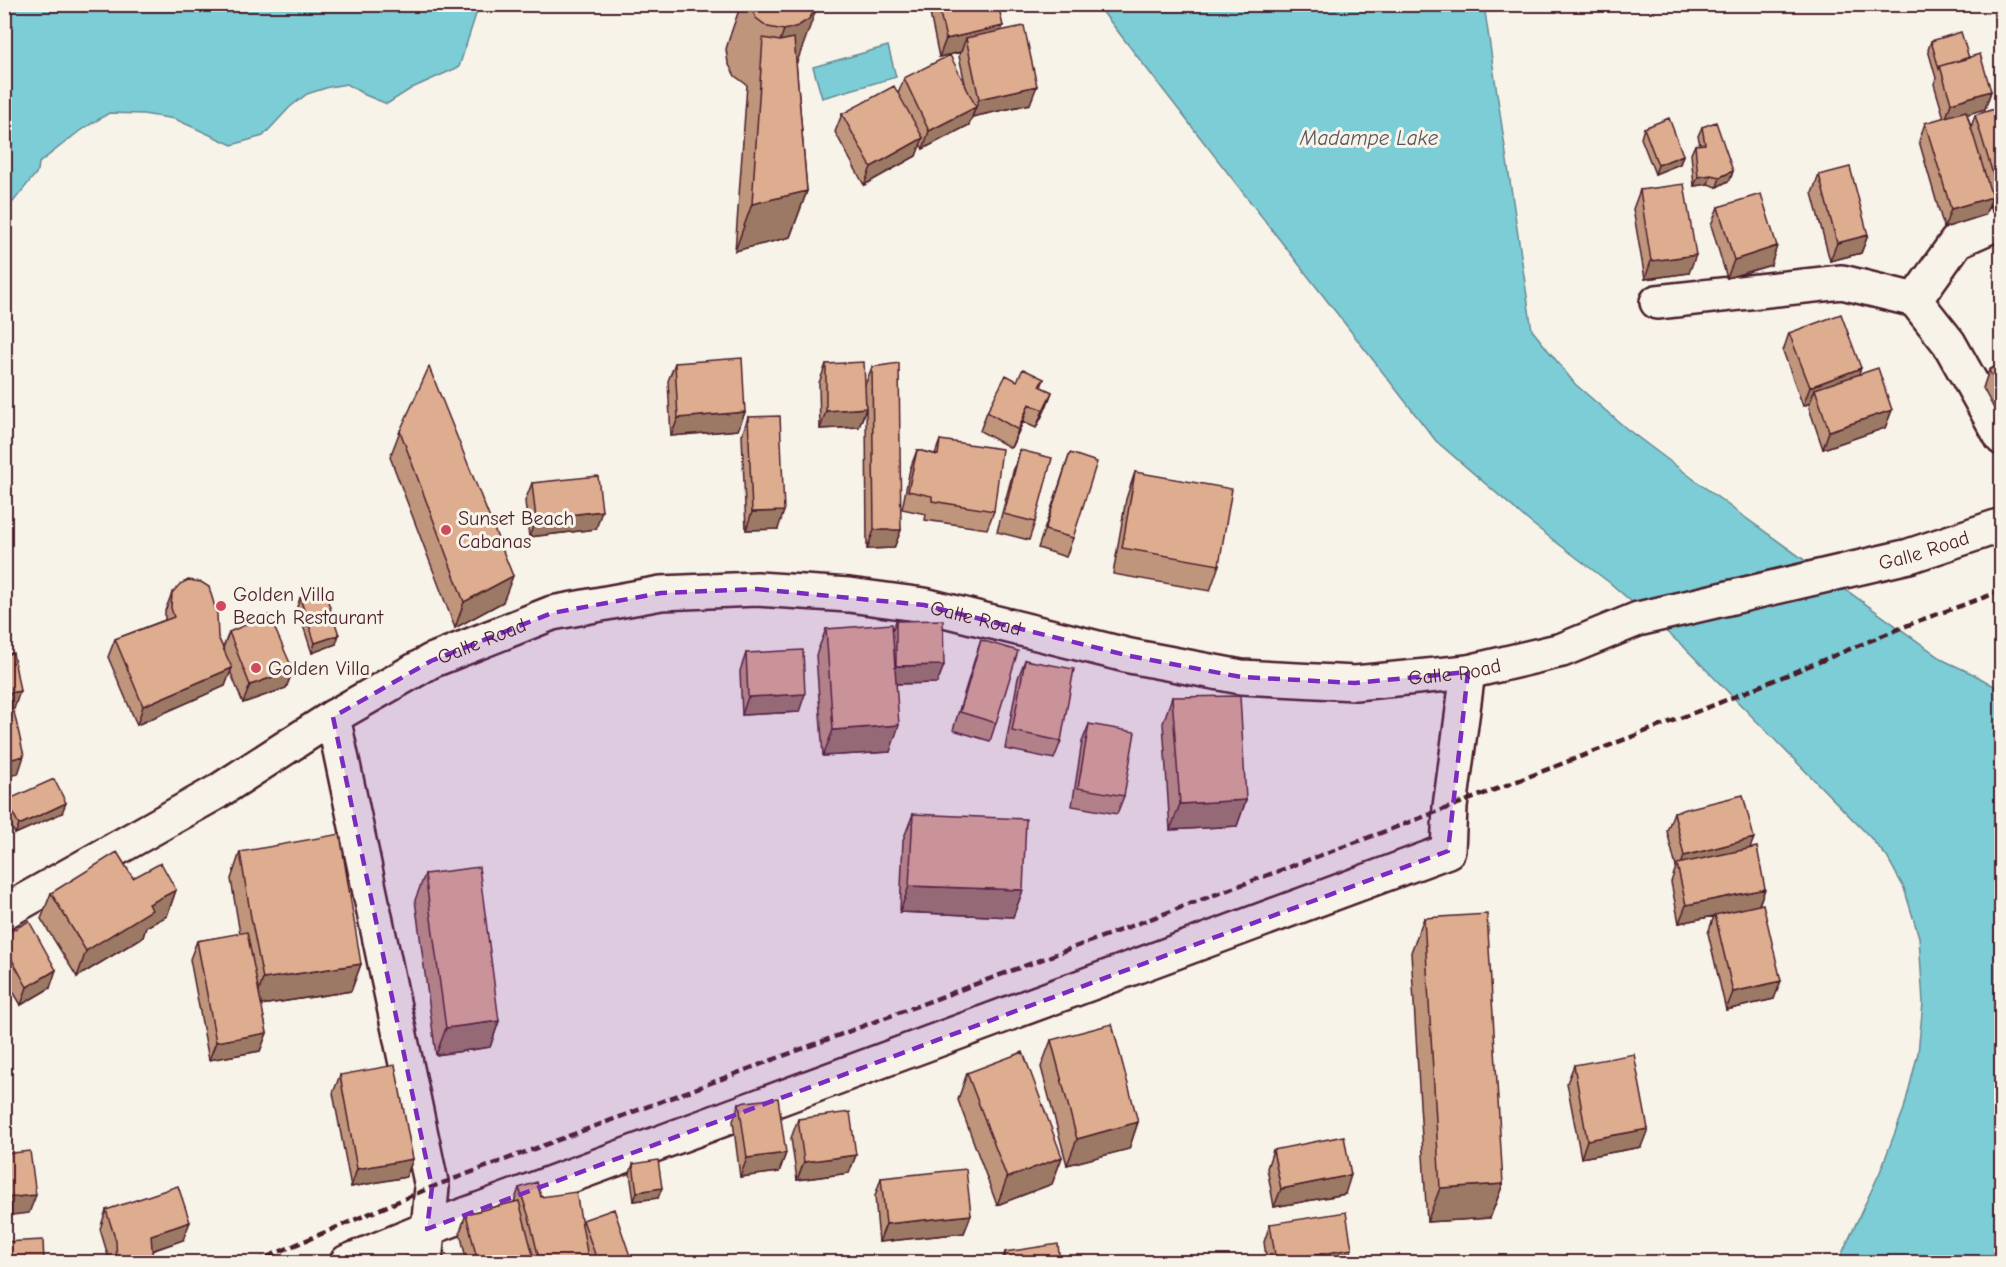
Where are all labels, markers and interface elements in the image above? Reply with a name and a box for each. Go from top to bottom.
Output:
water label: Madampe Lake [1299,126,1439,150]
place label: Sunset Beach Cabanas [458,507,574,553]
marker: Sunset Beach Cabanas [439,523,453,537]
street label: Galle Road [1876,525,1972,574]
place label: Golden Villa Beach Restaurant [233,583,384,629]
street label: Galle Road [928,595,1024,640]
marker: Golden Villa Beach Restaurant [214,599,228,613]
street label: Galle Road [434,613,529,669]
street label: Galle Road [1407,653,1503,689]
place label: Golden Villa [268,657,370,680]
marker: Golden Villa [249,661,263,675]

